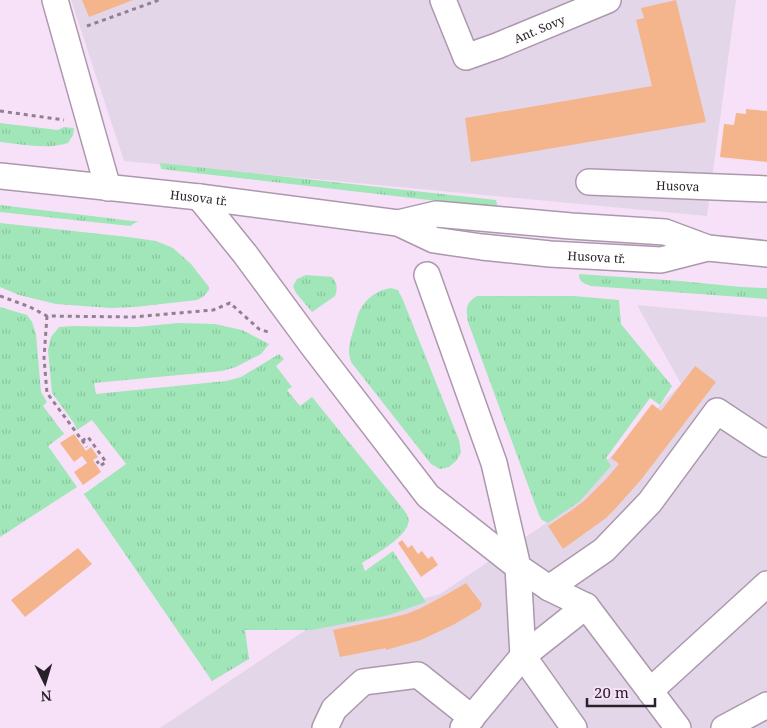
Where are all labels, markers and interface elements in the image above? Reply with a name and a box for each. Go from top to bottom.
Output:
street label: Ant. Sovy [511,10,567,47]
street label: Husova [656,176,700,195]
street label: Husova tř. [169,186,229,209]
street label: Husova tř. [567,246,626,267]
north arrow [20,658,70,708]
scale bar [587,676,654,708]
text: 20 m [594,682,629,702]
text: N [40,687,53,706]

